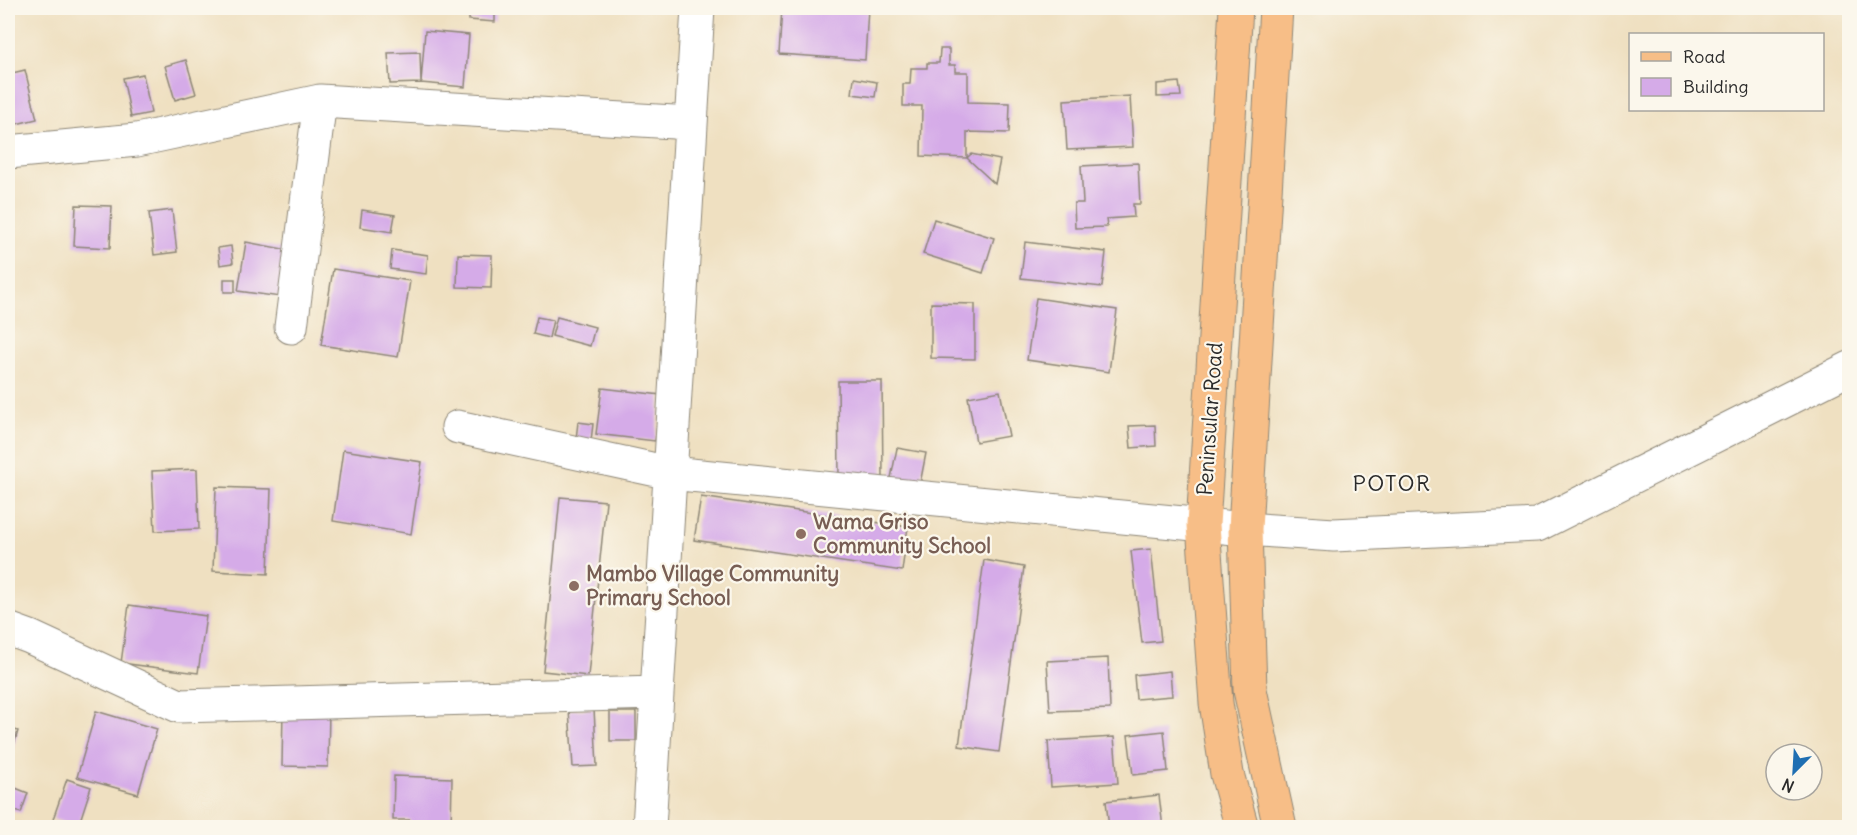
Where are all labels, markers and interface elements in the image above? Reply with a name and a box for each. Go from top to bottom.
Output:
legend [1629,33,1824,111]
text: Road [1683,45,1726,68]
text: Building [1683,75,1748,98]
street label: Peninsular Road [1191,341,1228,496]
district label: POTOR [1353,469,1431,497]
place label: Wama Griso Community School [813,508,991,559]
marker: Wama Griso Community School [794,527,808,541]
place label: Mambo Village Community Primary School [586,560,839,611]
marker: Mambo Village Community Primary School [567,579,581,593]
north arrow [1764,742,1824,802]
text: N [1779,774,1797,797]

